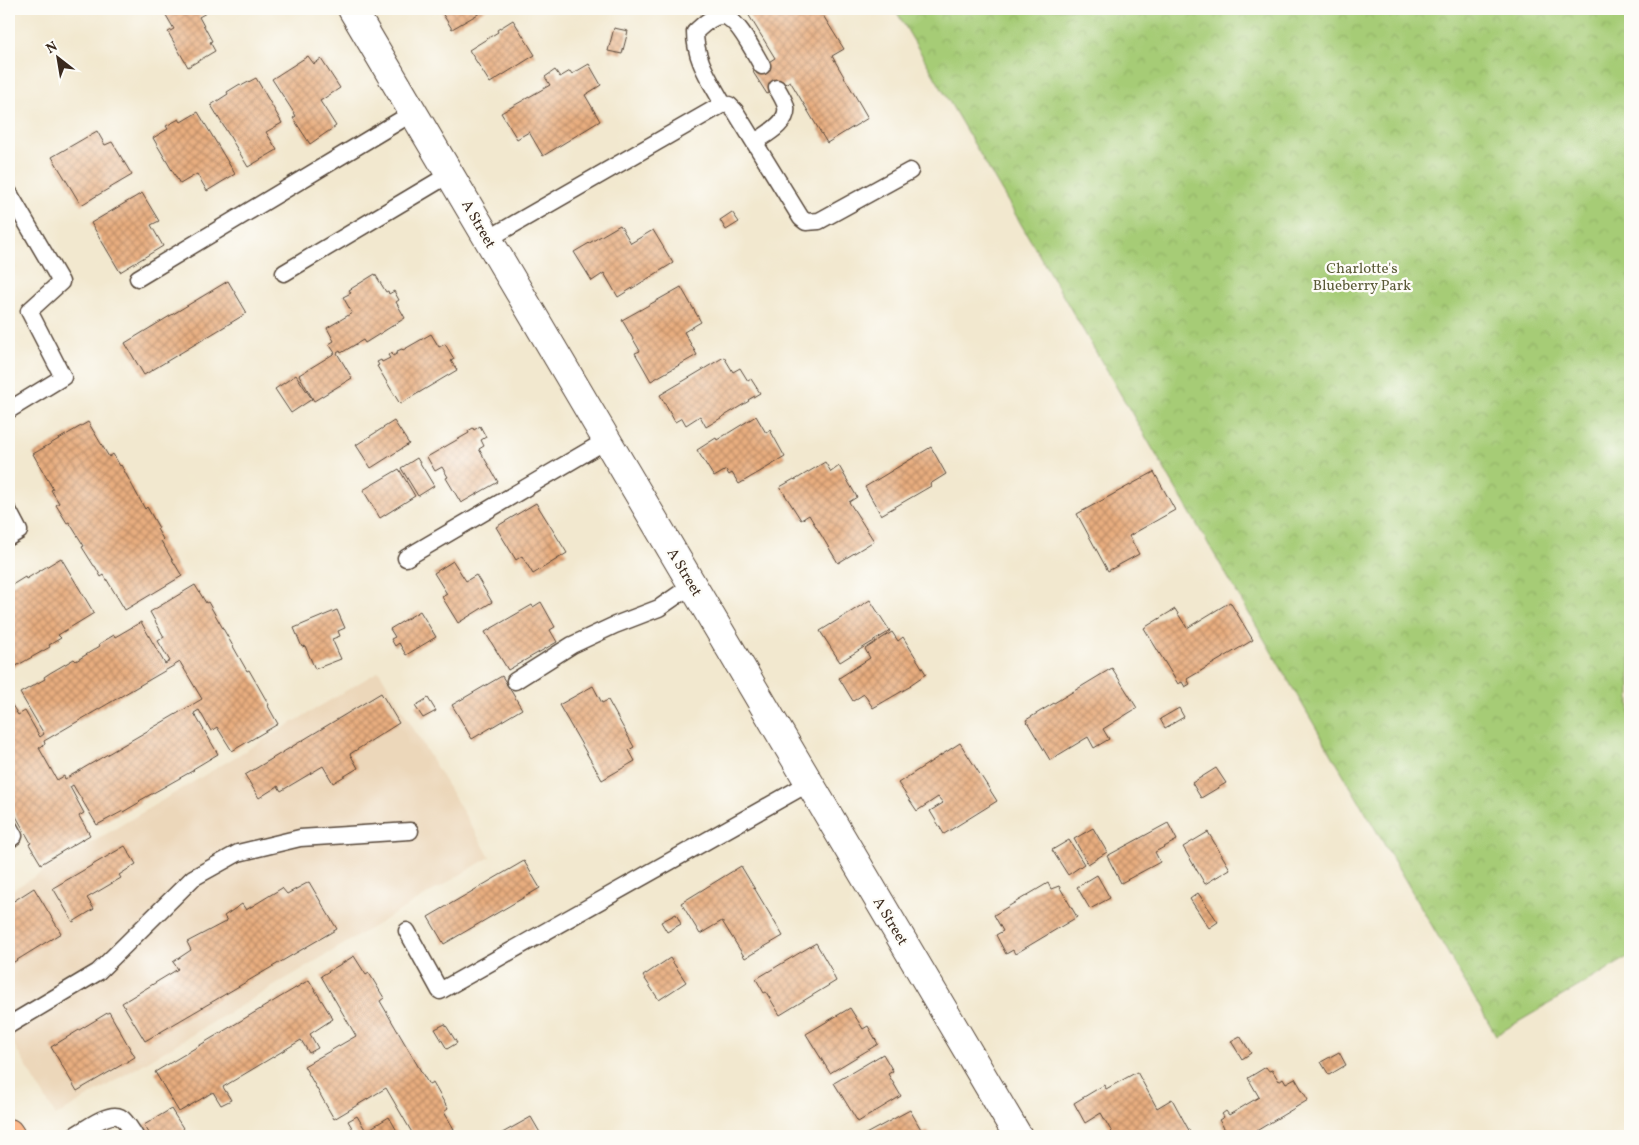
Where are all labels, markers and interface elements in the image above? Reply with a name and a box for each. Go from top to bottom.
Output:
north arrow [32,32,82,82]
text: N [43,37,61,59]
street label: A Street [455,197,500,253]
park label: Charlotte's Blueberry Park [1313,259,1411,297]
street label: A Street [661,545,706,601]
street label: A Street [867,894,912,950]

